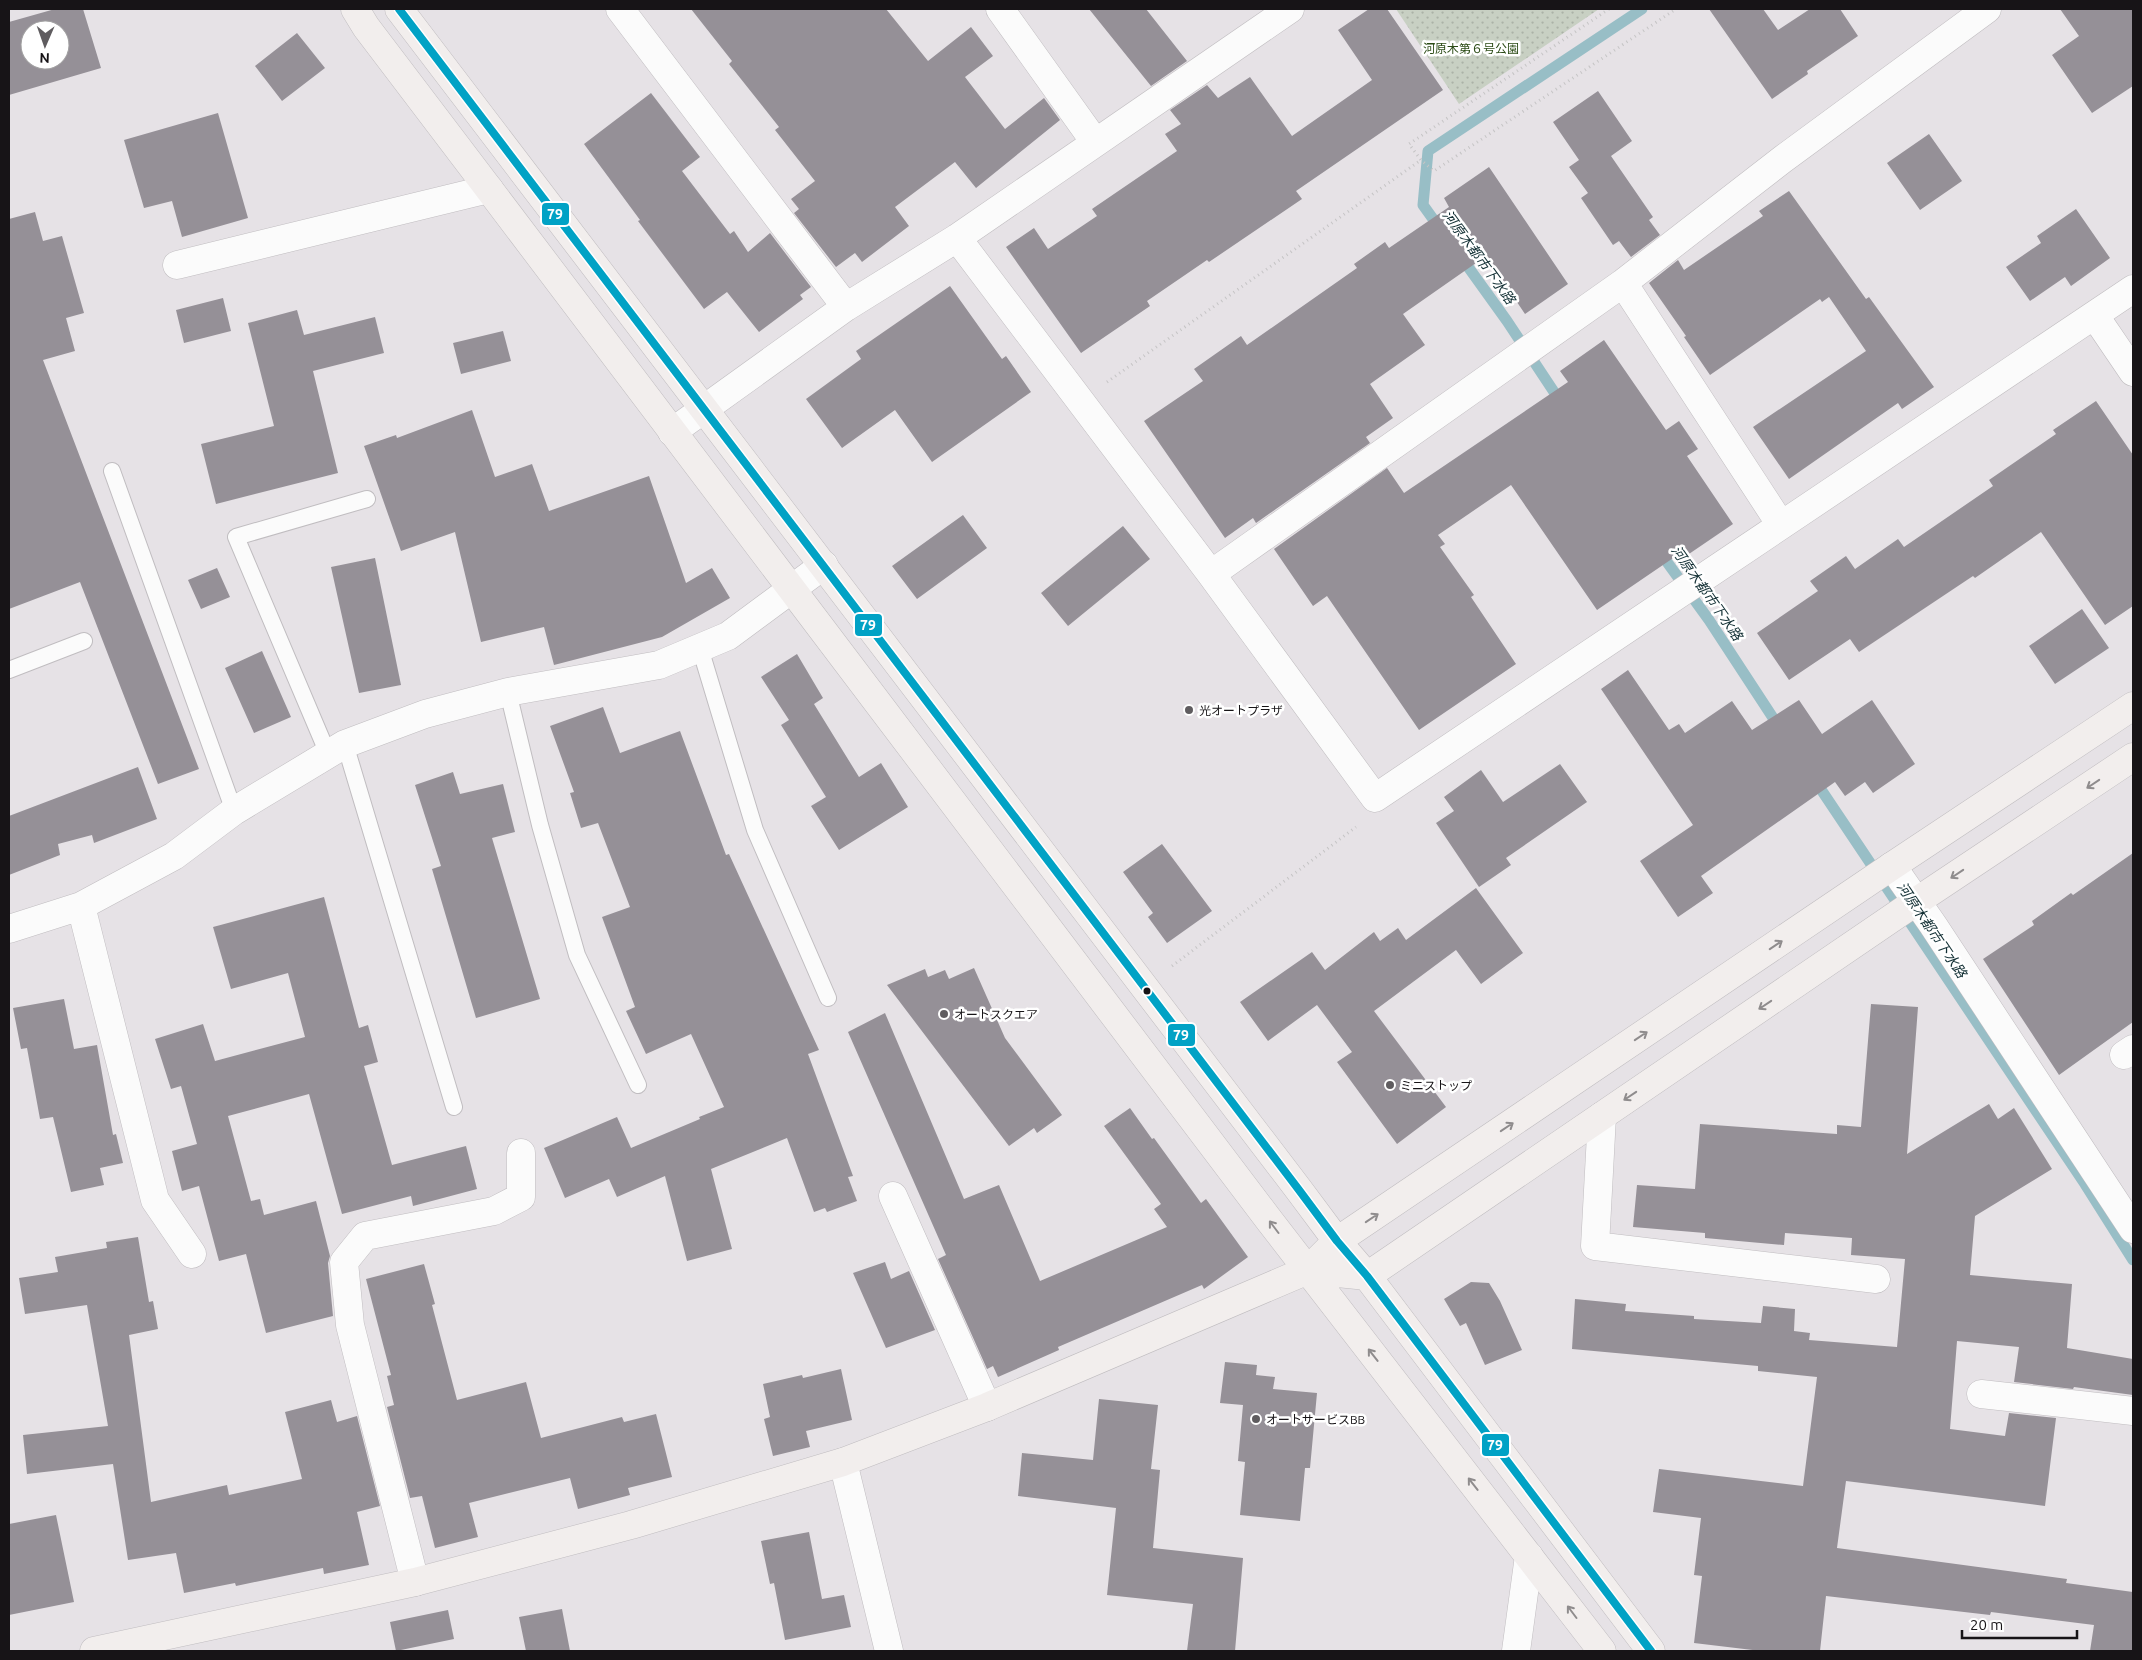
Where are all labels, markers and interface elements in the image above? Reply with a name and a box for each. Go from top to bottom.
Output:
north arrow [20,20,70,70]
park label: 河原木第６号公園 [1423,42,1519,55]
text: N [39,50,50,66]
line badge: 79 [541,202,570,226]
text: 79 [547,206,563,222]
water label: 河原木都市下水路 [1440,207,1519,308]
water label: 河原木都市下水路 [1668,543,1746,644]
line badge: 79 [854,613,883,637]
text: 79 [860,617,876,633]
marker: 光オートプラザ [1183,704,1195,716]
place label: 光オートプラザ [1199,704,1283,717]
one-way arrow [2086,780,2100,790]
one-way arrow [1951,869,1965,879]
water label: 河原木都市下水路 [1894,879,1971,982]
one-way arrow [1769,940,1783,950]
unlabelled marker [1142,986,1152,996]
one-way arrow [1758,1000,1772,1010]
marker: オートスクエア [938,1008,950,1020]
place label: オートスクエア [954,1008,1038,1021]
line badge: 79 [1167,1023,1196,1047]
text: 79 [1173,1027,1189,1043]
one-way arrow [1634,1031,1648,1041]
marker: ミニストップ [1384,1079,1396,1091]
place label: ミニストップ [1400,1079,1472,1092]
one-way arrow [1624,1091,1638,1101]
one-way arrow [1500,1122,1514,1132]
one-way arrow [1365,1212,1379,1223]
one-way arrow [1269,1220,1279,1234]
one-way arrow [1368,1349,1379,1362]
marker: オートサービスBB [1250,1413,1262,1425]
place label: オートサービスBB [1266,1413,1365,1426]
line badge: 79 [1481,1433,1510,1457]
text: 79 [1487,1437,1503,1453]
one-way arrow [1468,1477,1478,1491]
one-way arrow [1567,1606,1578,1619]
scale bar [1962,1608,2077,1640]
text: 20 m [1970,1616,2003,1633]

